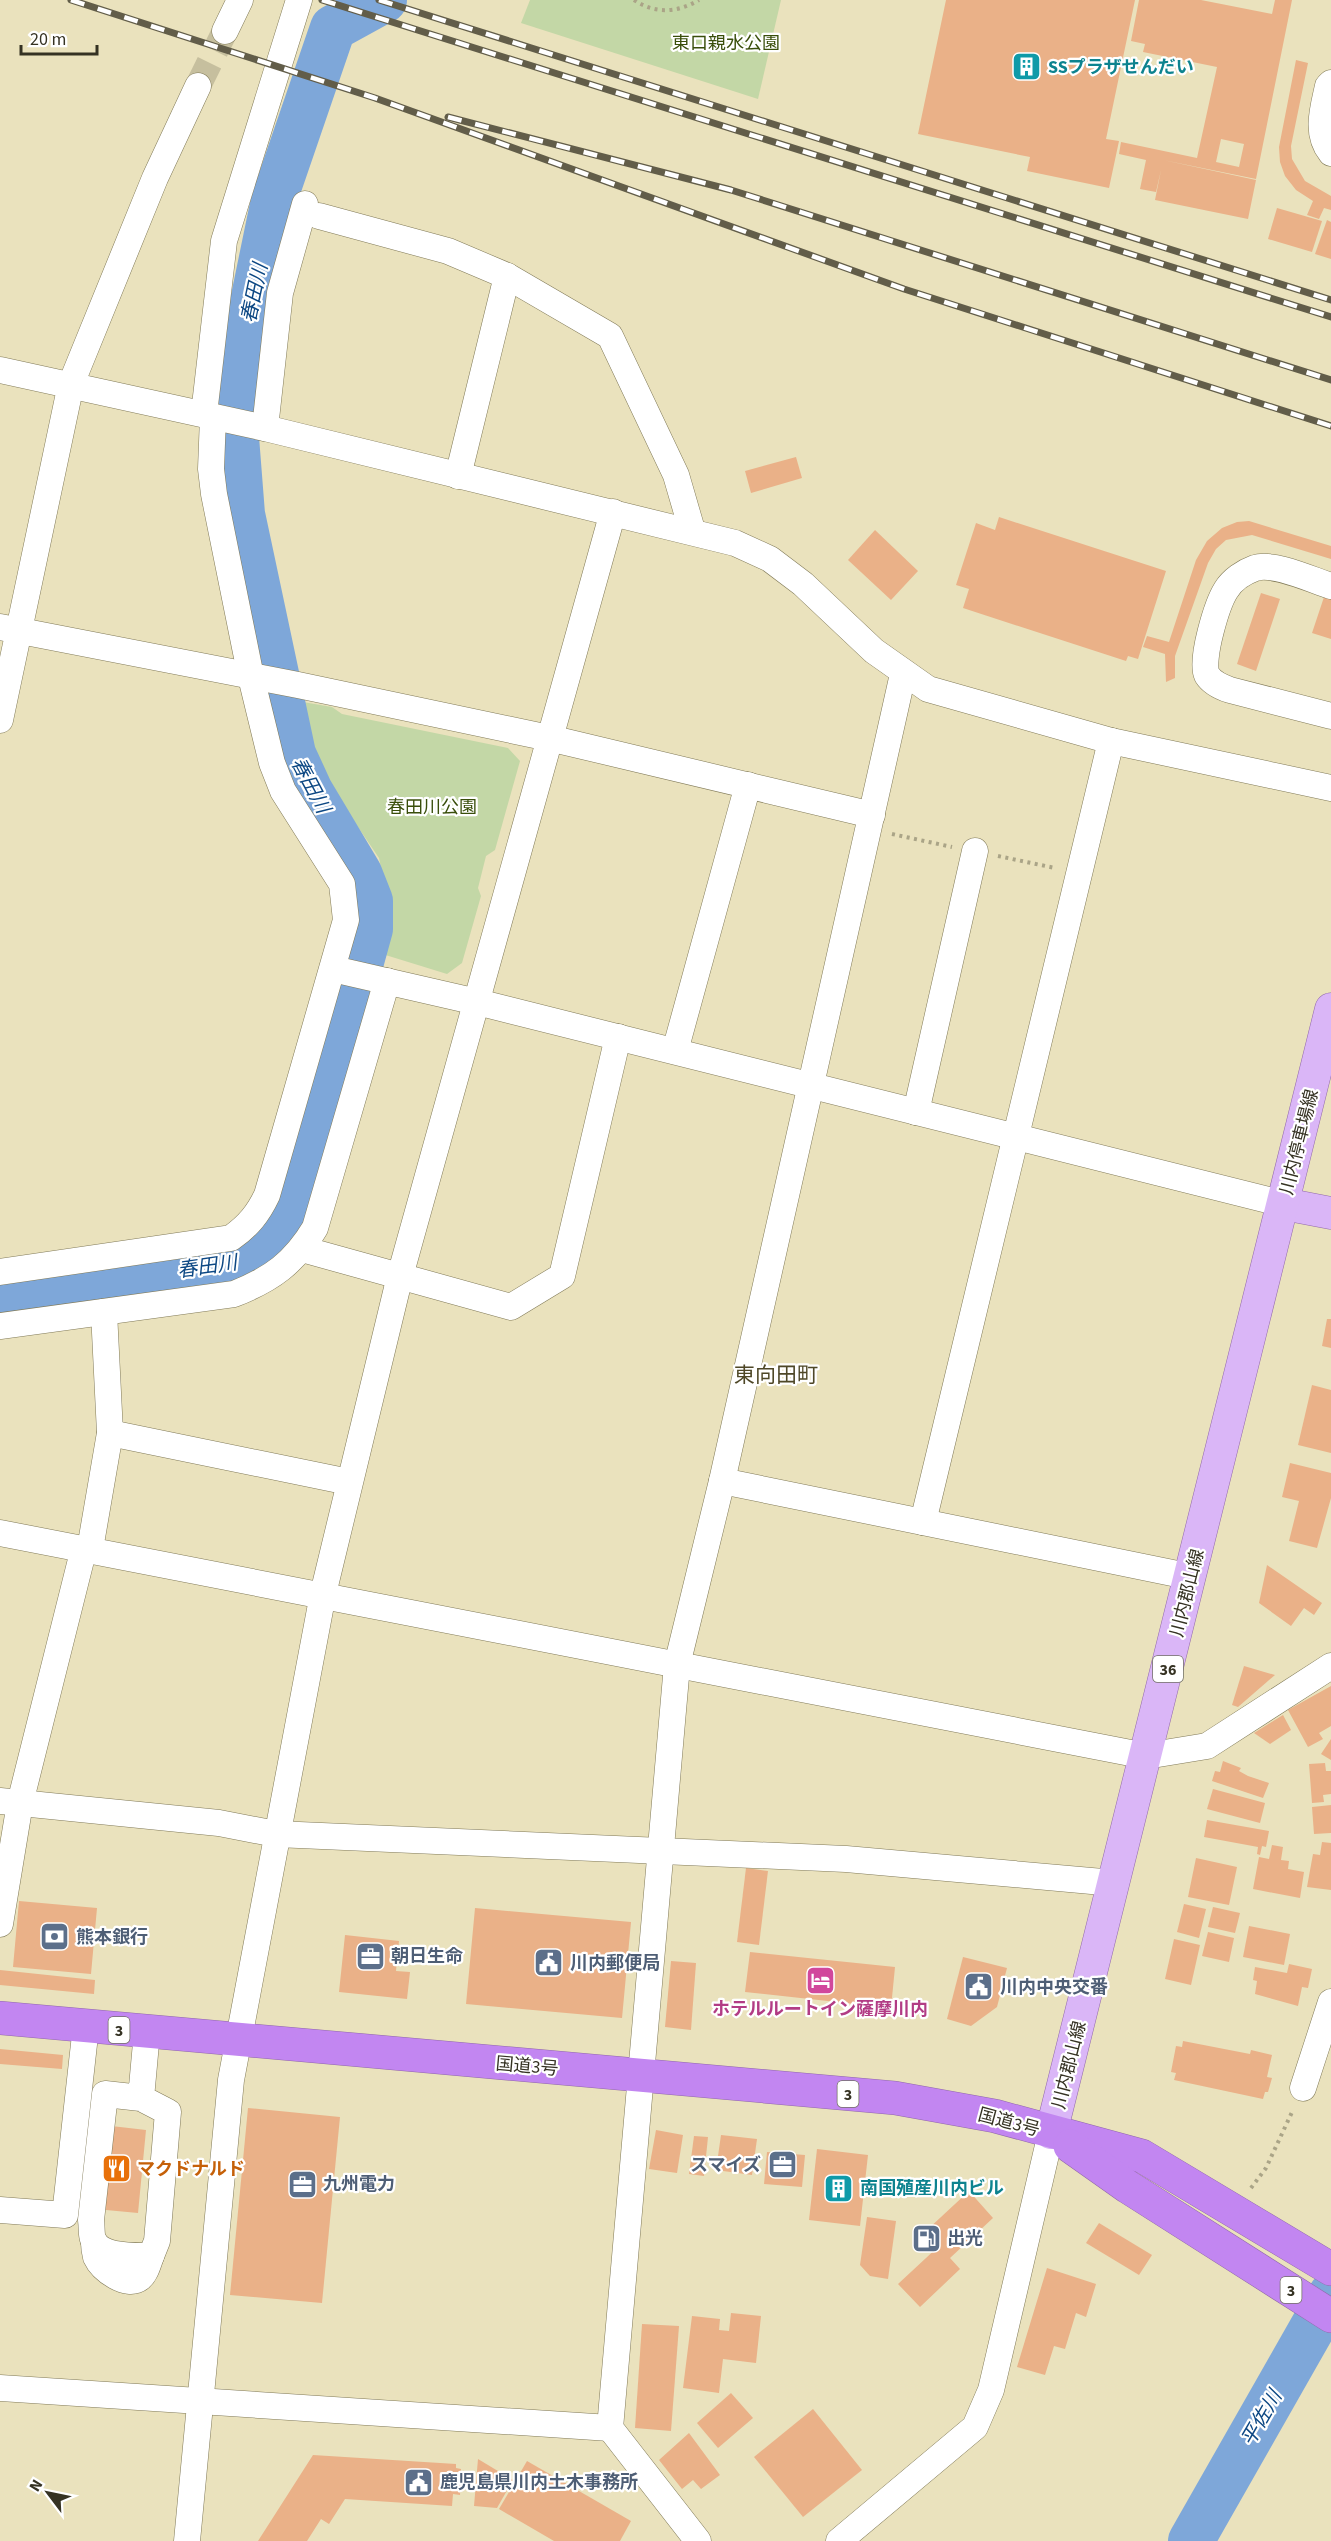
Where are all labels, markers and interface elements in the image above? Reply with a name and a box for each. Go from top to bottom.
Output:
scale bar [21,18,98,56]
text: 20 m [30,27,66,52]
park label: 東口親水公園 [672,31,780,56]
building icon: SSプラザせんだい [1011,51,1043,83]
place label: SSプラザせんだい [1048,55,1194,80]
water label: 春田川 [235,259,275,325]
water label: 春田川 [284,752,338,820]
park label: 春田川公園 [387,795,477,820]
street label: 川内停車場線 [1274,1087,1325,1198]
water label: 春田川 [175,1249,241,1285]
district label: 東向田町 [734,1360,818,1390]
street label: 川内郡山線 [1164,1546,1211,1640]
road number: 36 [1153,1656,1183,1682]
bank icon: 熊本銀行 [39,1921,71,1953]
place label: 熊本銀行 [76,1925,148,1950]
office icon: 朝日生命 [354,1940,386,1972]
place label: 朝日生命 [391,1944,463,1969]
public building icon: 川内郵便局 [533,1947,565,1979]
place label: 川内郵便局 [570,1951,660,1976]
hotel icon: ホテルルートイン薩摩川内 [804,1964,836,1996]
public building icon: 川内中央交番 [963,1971,995,2003]
place label: 川内中央交番 [1000,1975,1108,2000]
place label: ホテルルートイン薩摩川内 [712,1997,928,2022]
road number: 3 [108,2017,130,2043]
street label: 川内郡山線 [1046,2018,1093,2112]
street label: 国道3号 [495,2051,559,2082]
road number: 3 [838,2081,858,2107]
street label: 国道3号 [975,2102,1043,2143]
office icon: スマイズ [766,2149,798,2181]
restaurant icon: マクドナルド [100,2153,132,2185]
place label: スマイズ [690,2153,761,2178]
place label: マクドナルド [137,2157,245,2182]
office icon: 九州電力 [286,2168,318,2200]
place label: 九州電力 [323,2172,395,2197]
building icon: 南国殖産川内ビル [823,2172,855,2204]
place label: 南国殖産川内ビル [860,2176,1004,2201]
fuel station icon: 出光 [910,2222,942,2254]
place label: 出光 [947,2226,983,2251]
road number: 3 [1280,2277,1302,2303]
water label: 平佐川 [1235,2384,1290,2451]
north arrow [18,2463,78,2523]
public building icon: 鹿児島県川内土木事務所 [403,2466,435,2498]
place label: 鹿児島県川内土木事務所 [440,2470,638,2495]
text: N [24,2475,48,2496]

